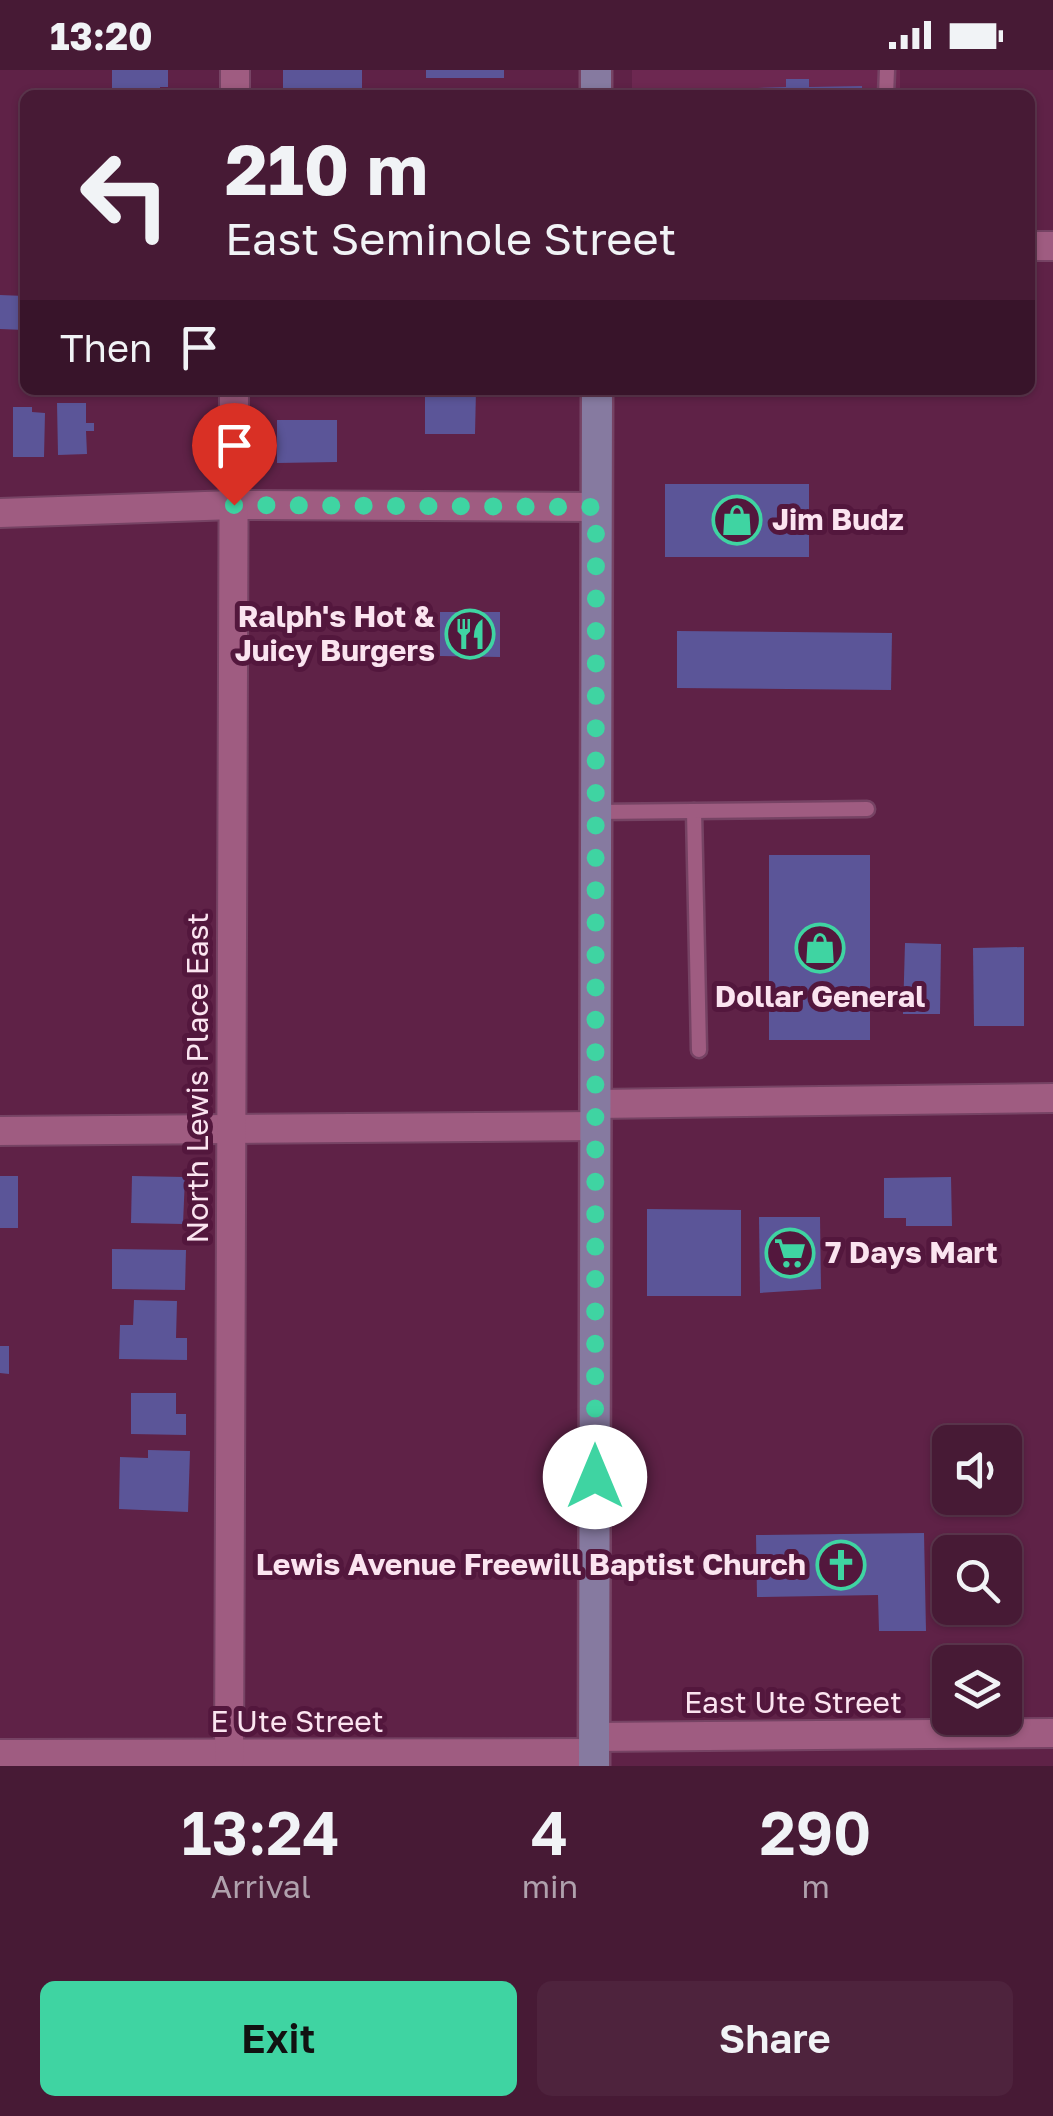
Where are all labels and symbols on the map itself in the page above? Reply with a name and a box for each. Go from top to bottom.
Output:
pin [192,403,277,506]
shop icon: Jim Budz [711,494,763,546]
place label: Jim Budz [772,501,904,537]
place label: Ralph's Hot & Juicy Burgers [235,598,436,668]
restaurant icon: Ralph's Hot & Juicy Burgers [444,608,496,660]
street label: North Lewis Place East [179,913,215,1244]
shop icon: Dollar General [794,922,846,974]
place label: Dollar General [715,978,925,1014]
supermarket icon: 7 Days Mart [764,1227,816,1279]
place label: 7 Days Mart [825,1234,998,1270]
position arrow [543,1425,647,1529]
church icon: Lewis Avenue Freewill Baptist Church [815,1539,867,1591]
place label: Lewis Avenue Freewill Baptist Church [256,1546,806,1582]
street label: East Ute Street [684,1684,902,1720]
street label: E Ute Street [210,1703,384,1739]

